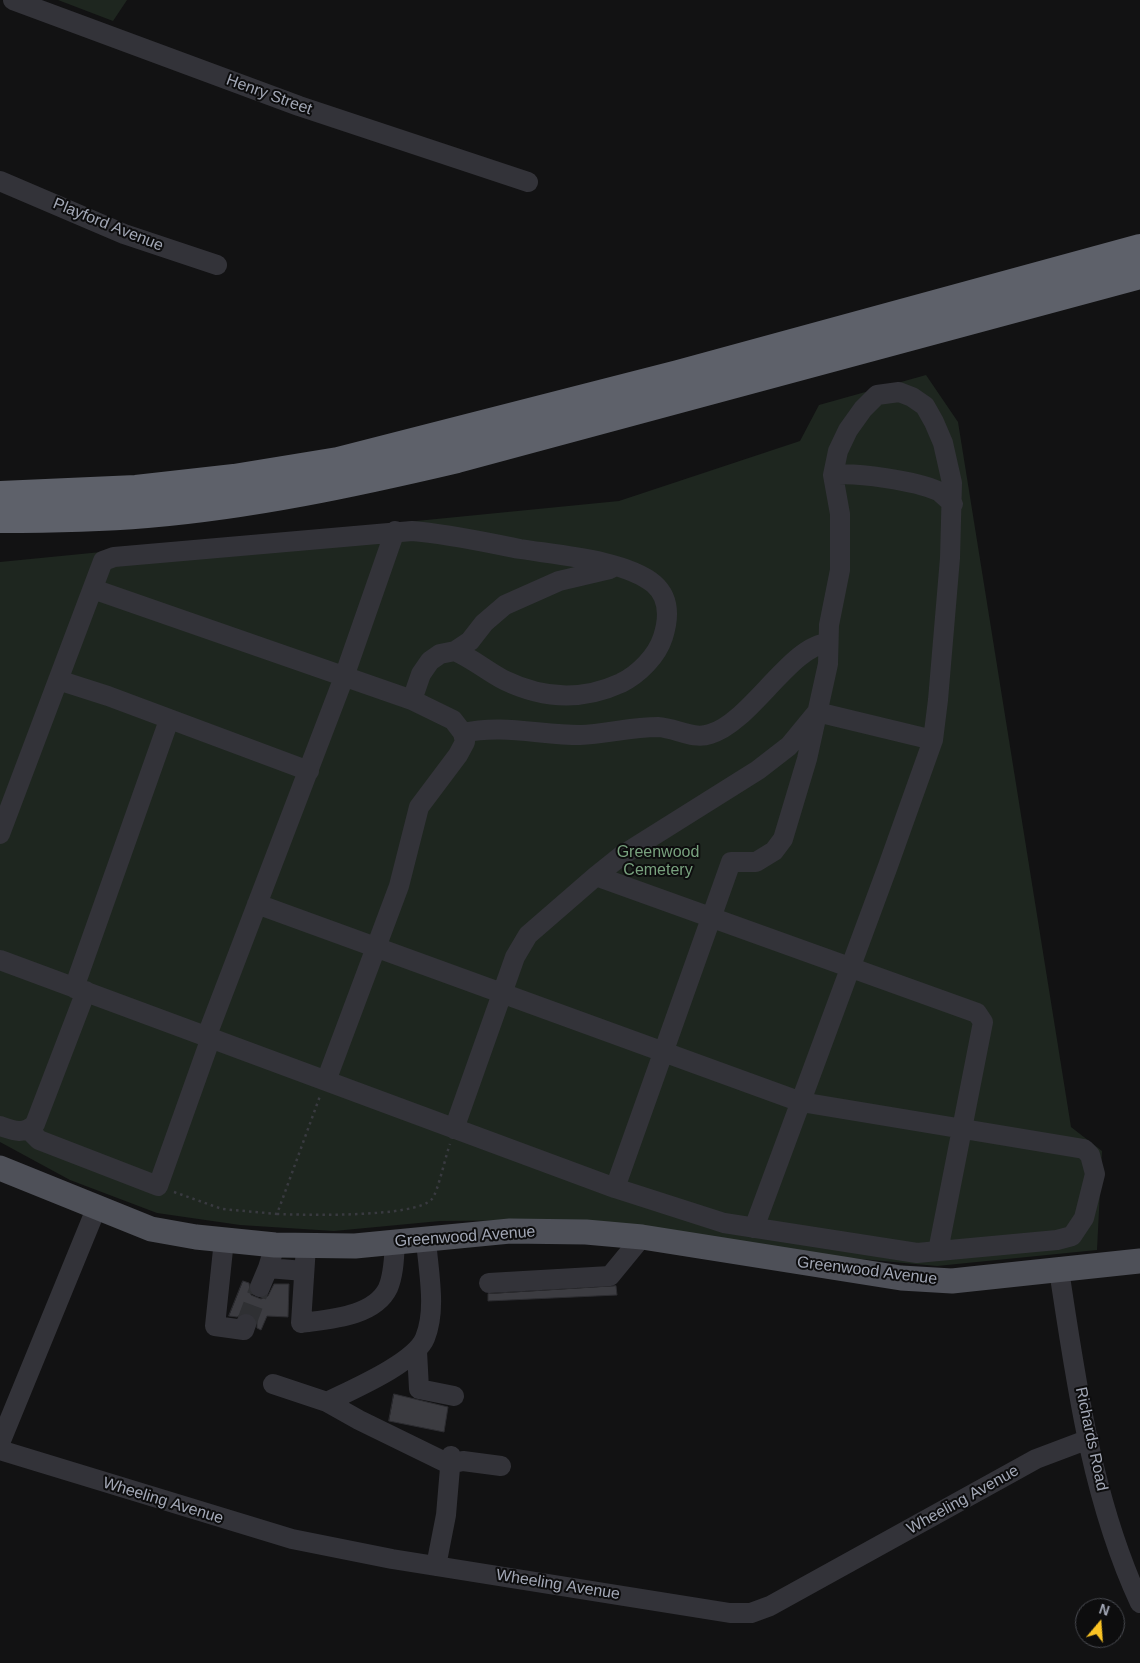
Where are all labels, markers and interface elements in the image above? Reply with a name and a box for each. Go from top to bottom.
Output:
street label: Henry Street [224,71,314,119]
street label: Playford Avenue [50,194,166,256]
park label: Greenwood Cemetery [617,843,699,881]
street label: Greenwood Avenue [394,1223,536,1251]
street label: Greenwood Avenue [796,1253,938,1289]
street label: Richards Road [1071,1385,1111,1493]
street label: Wheeling Avenue [904,1461,1022,1539]
street label: Wheeling Avenue [100,1474,226,1528]
street label: Wheeling Avenue [495,1566,621,1604]
north arrow [1075,1598,1125,1648]
text: N [1097,1601,1112,1619]

